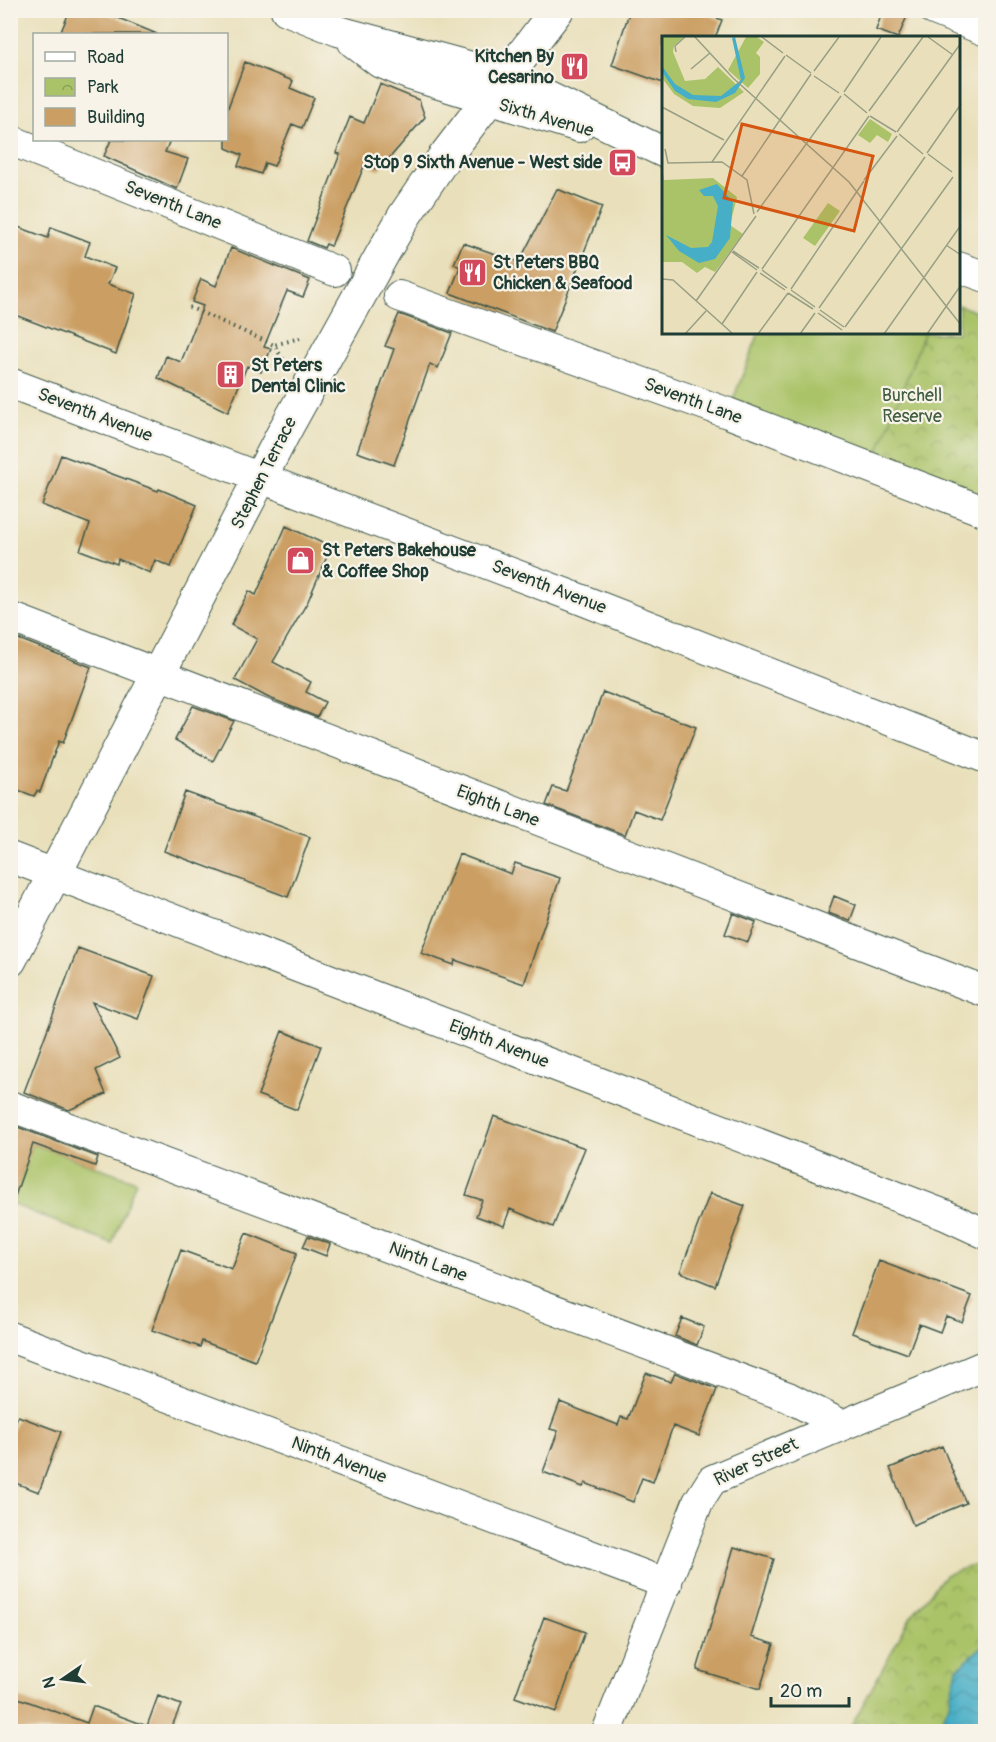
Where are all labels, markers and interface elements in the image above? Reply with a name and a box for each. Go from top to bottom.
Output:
legend [33,33,228,141]
inset map [662,36,960,334]
place label: Kitchen By Cesarino [475,45,554,89]
text: Road [87,46,124,69]
restaurant icon: Kitchen By Cesarino [559,50,591,82]
text: Park [87,76,119,99]
street label: Sixth Avenue [496,93,596,143]
text: Building [87,106,145,129]
bus stop icon: Stop 9 Sixth Avenue - West side [607,146,639,178]
place label: Stop 9 Sixth Avenue - West side [363,151,603,174]
street label: Seventh Lane [121,175,225,235]
place label: St Peters BBQ Chicken & Seafood [493,251,633,295]
restaurant icon: St Peters BBQ Chicken & Seafood [456,256,488,288]
place label: St Peters Dental Clinic [251,354,346,398]
building icon: St Peters Dental Clinic [214,359,246,391]
street label: Seventh Lane [641,373,745,429]
street label: Seventh Avenue [34,383,156,447]
park label: Burchell Reserve [882,384,942,428]
street label: Stephen Terrace [226,413,302,533]
place label: St Peters Bakehouse & Coffee Shop [322,539,477,583]
shop icon: St Peters Bakehouse & Coffee Shop [285,544,317,576]
street label: Seventh Avenue [488,555,610,619]
street label: Eighth Lane [453,780,543,832]
street label: Eighth Avenue [446,1014,552,1074]
street label: Ninth Lane [386,1237,470,1287]
street label: Ninth Avenue [288,1431,390,1489]
street label: River Street [710,1432,802,1492]
north arrow [33,1649,93,1709]
scale bar [771,1670,849,1708]
text: N [38,1675,60,1690]
text: 20 m [780,1680,822,1703]

